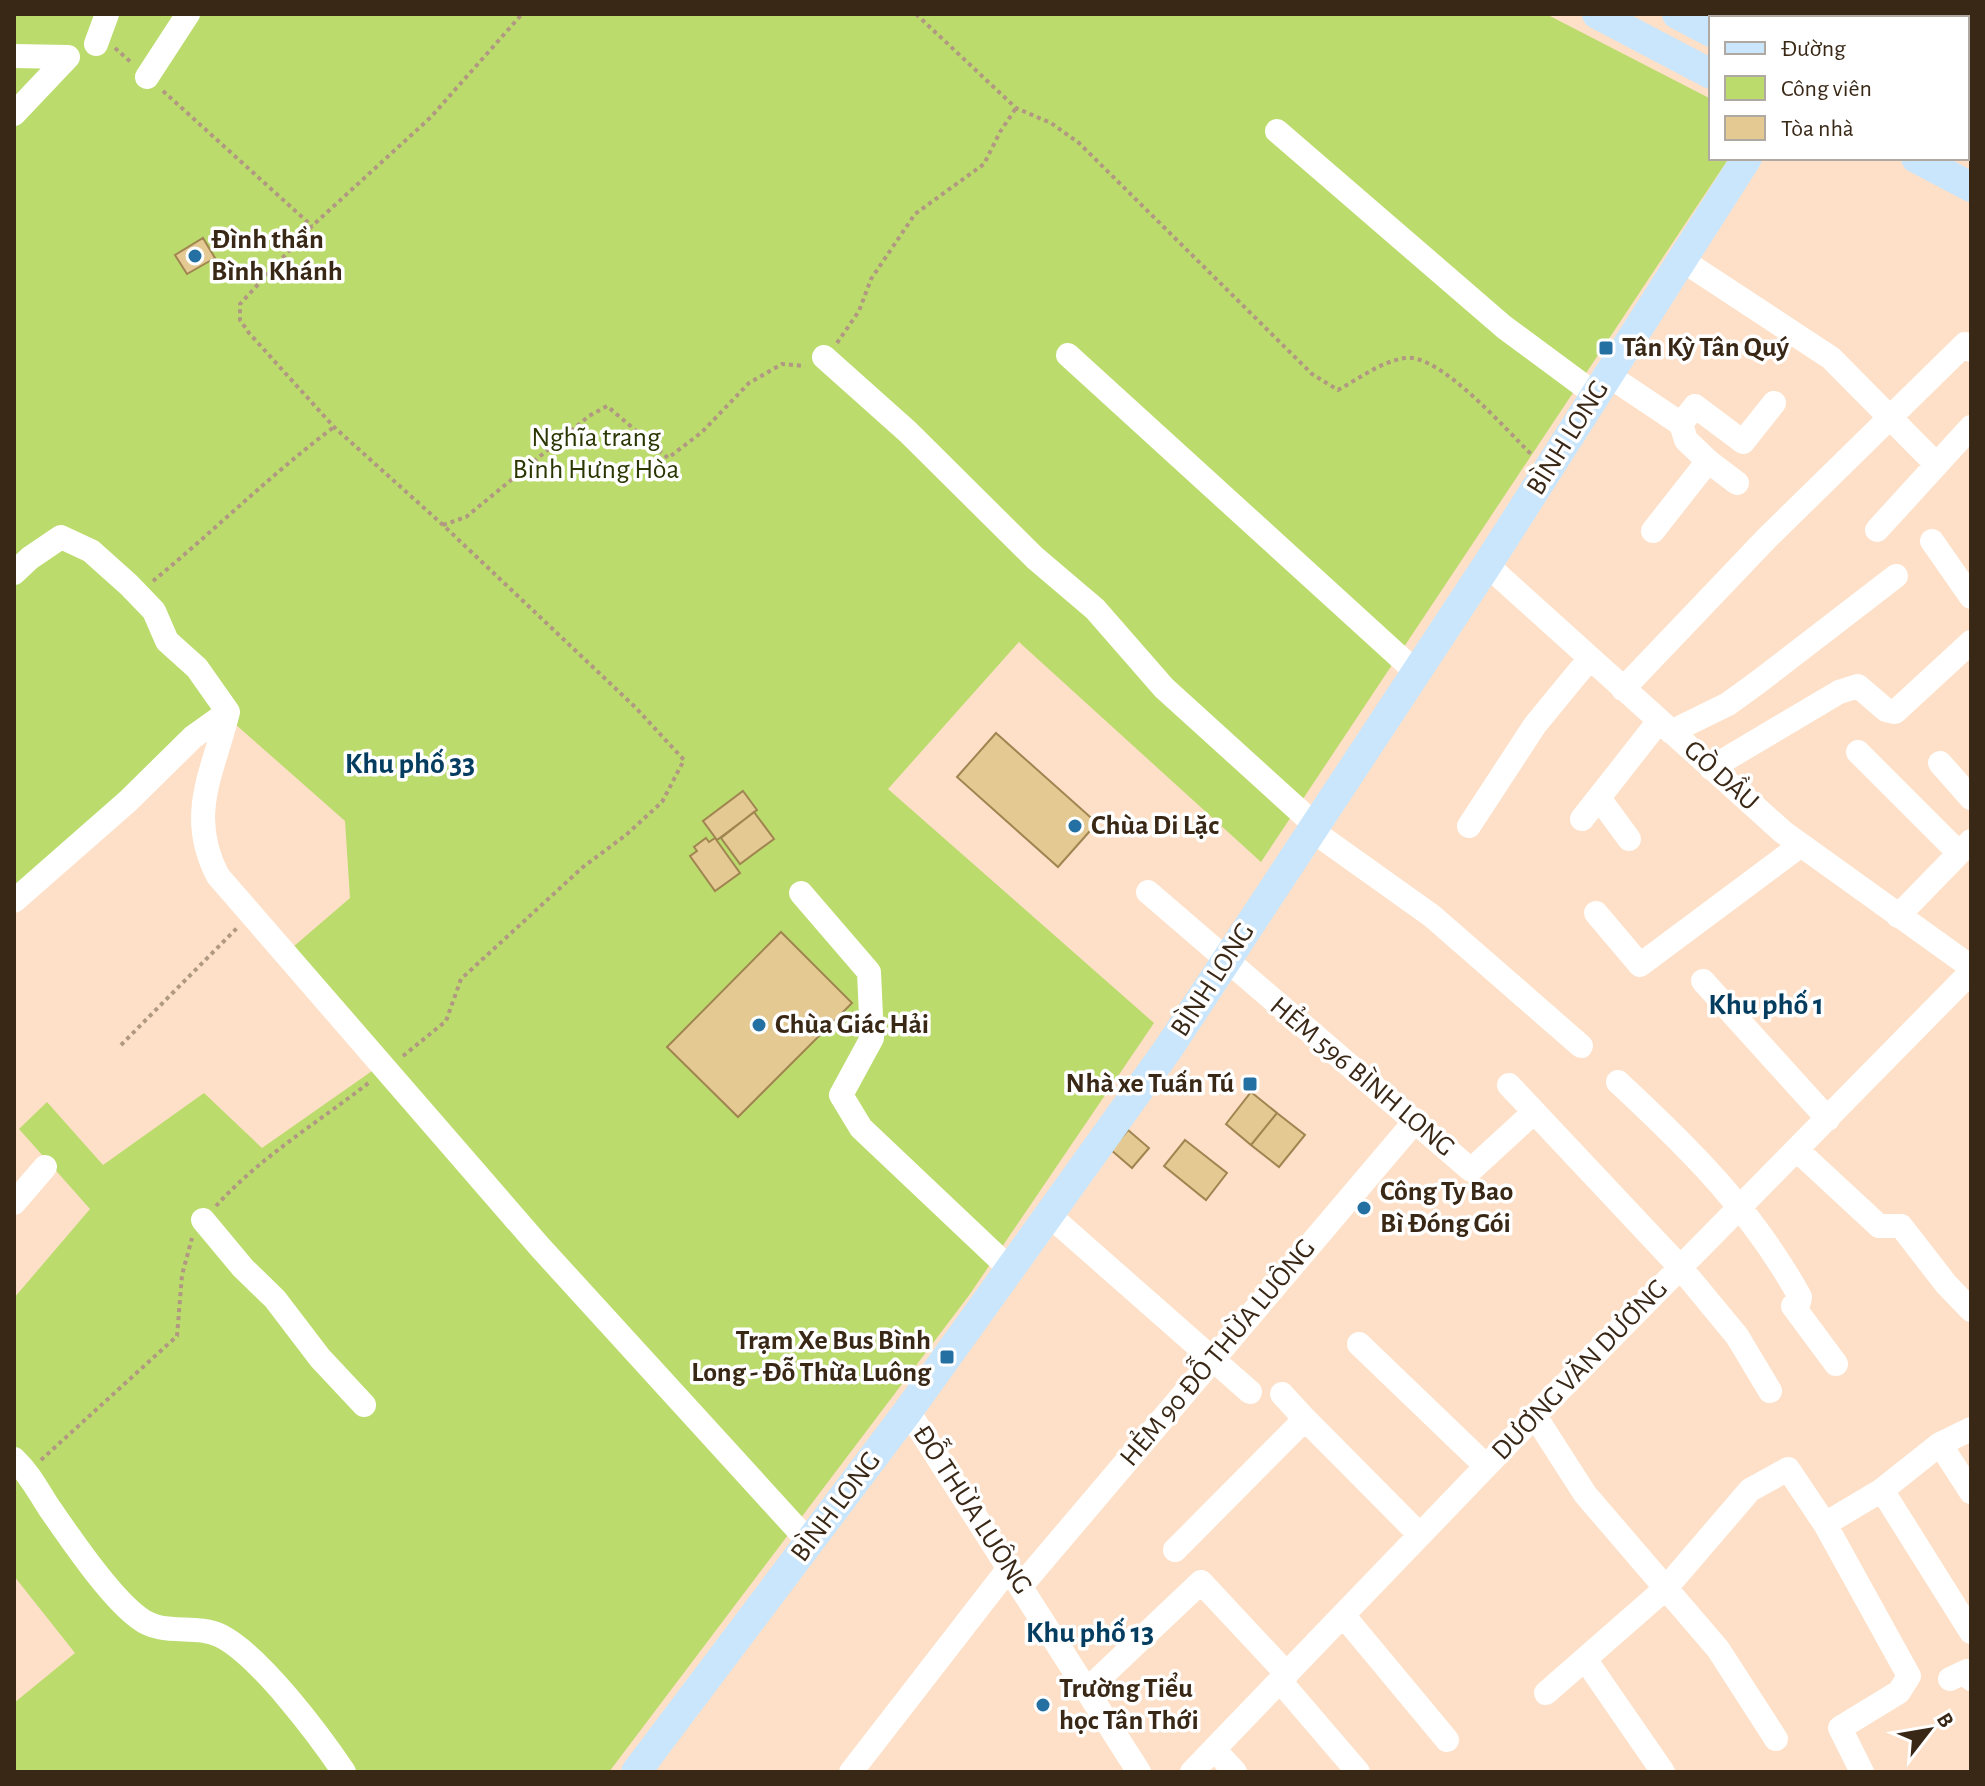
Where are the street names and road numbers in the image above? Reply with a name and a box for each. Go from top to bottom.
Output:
street label: BÌNH LONG [1519,374,1614,500]
street label: GÒ DẦU [1678,732,1767,817]
street label: BÌNH LONG [1164,917,1260,1042]
street label: HẺM 596 BÌNH LONG [1264,989,1462,1162]
street label: HẺM 90 ĐỖ THỪA LUÔNG [1110,1230,1321,1472]
street label: DƯƠNG VĂN DƯƠNG [1485,1273,1673,1466]
street label: ĐỖ THỪA LUÔNG [907,1417,1042,1599]
street label: BÌNH LONG [784,1445,886,1567]

